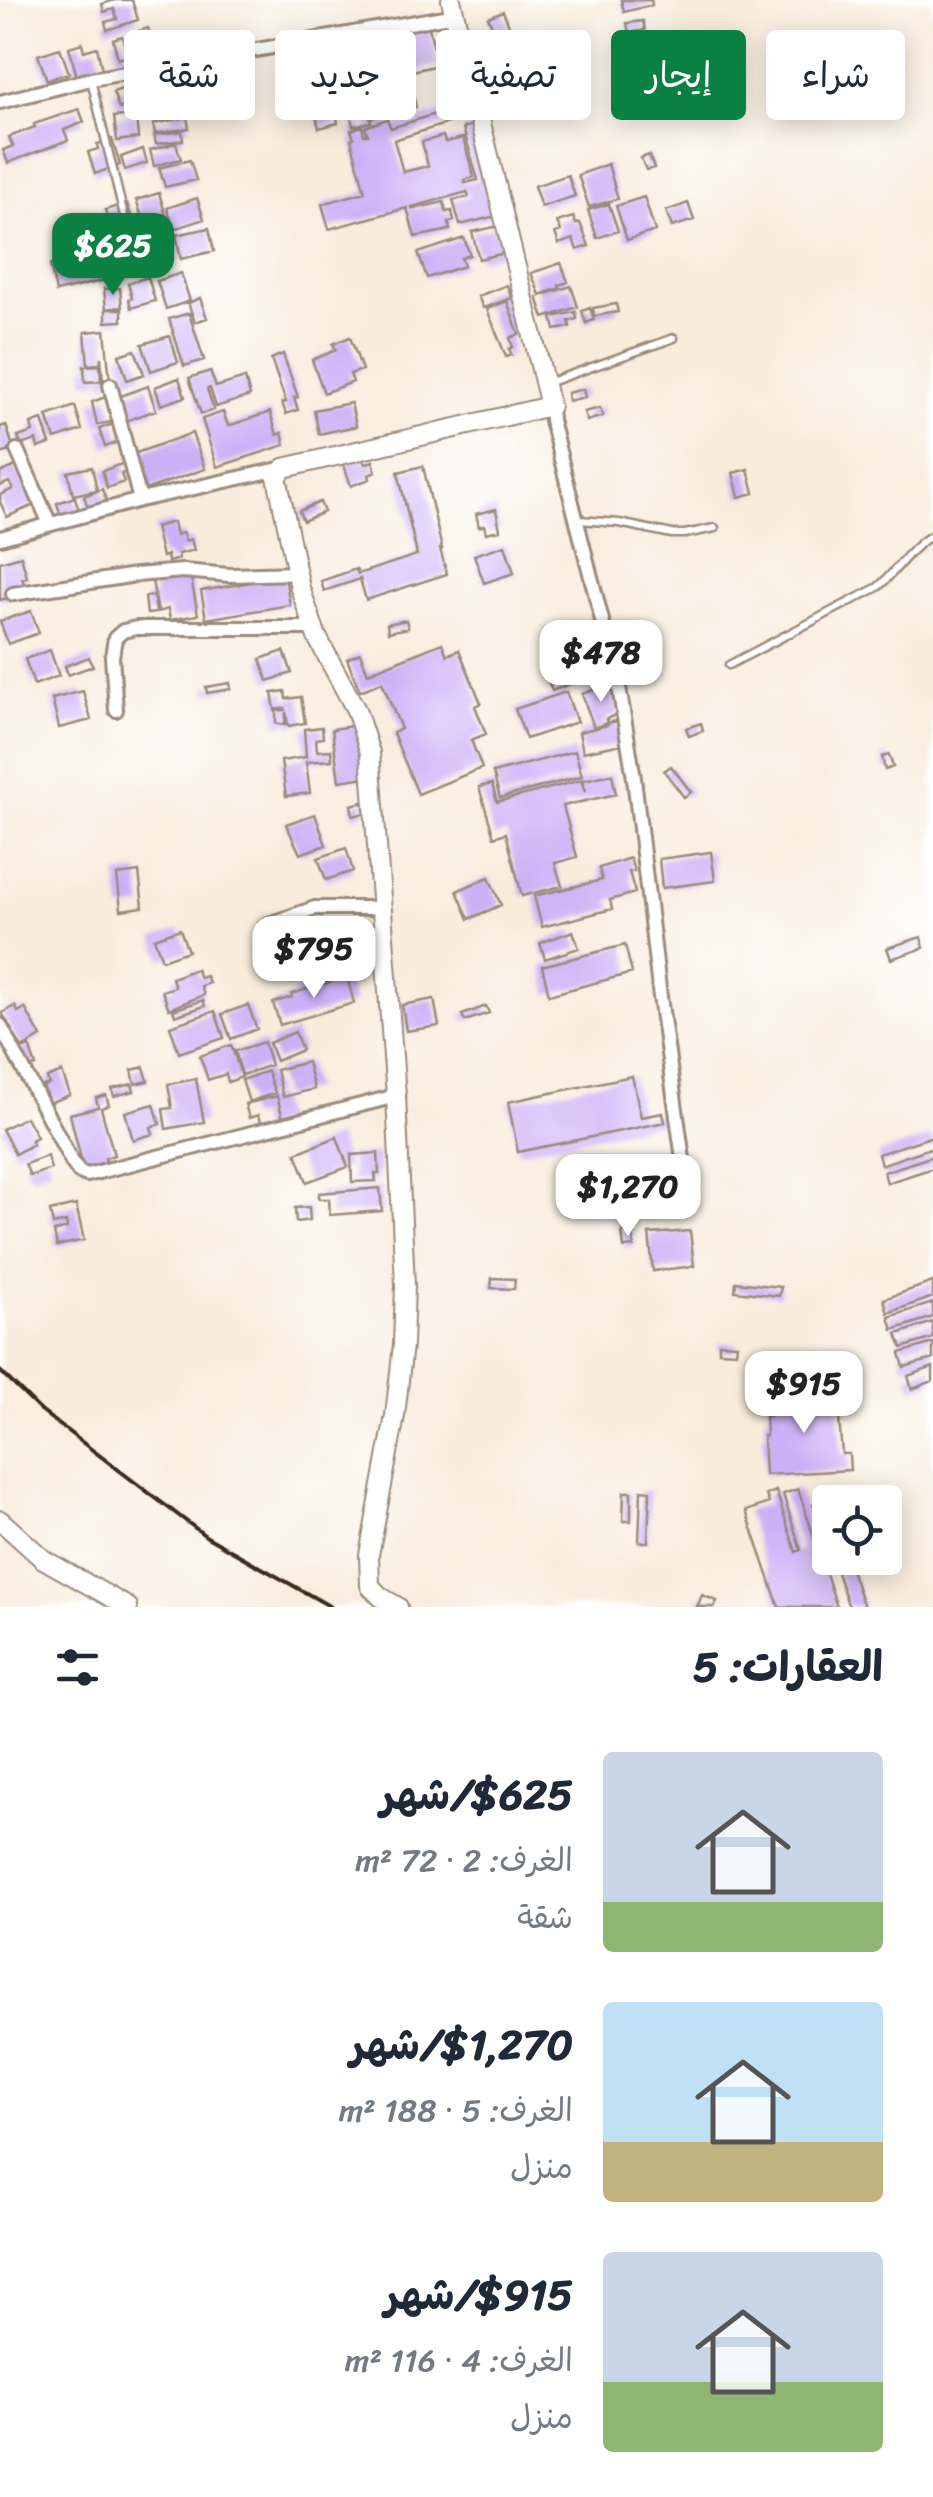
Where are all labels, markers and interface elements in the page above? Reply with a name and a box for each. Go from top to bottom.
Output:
chip: شقة [124,30,255,120]
chip: جديد [275,30,416,120]
chip: تصفية [436,30,591,120]
chip: إيجار [611,30,746,120]
chip: شراء [766,30,905,120]
pin: $625 [54,213,172,298]
text: $625 [74,217,152,274]
pin: $478 [542,620,660,705]
text: $478 [561,624,641,681]
pin: $795 [255,916,373,1001]
text: $795 [274,920,354,977]
pin: $1,270 [547,1154,709,1239]
text: $1,270 [578,1158,678,1215]
pin: $915 [745,1351,863,1436]
text: $915 [767,1355,841,1412]
map controls [812,1485,902,1575]
button: locate [812,1485,902,1575]
text: العقارات: 5 [693,1630,883,1704]
icon: filters [50,1640,105,1695]
text: $625/شهر [380,1758,573,1832]
icon: home [683,1792,803,1912]
text: الغرف: 2 · 72 m² [355,1832,573,1889]
text: شقة [517,1889,573,1946]
text: $1,270/شهر [350,2008,573,2082]
icon: home [683,2042,803,2162]
text: الغرف: 5 · 188 m² [339,2082,573,2139]
text: منزل [510,2139,573,2196]
text: $915/شهر [385,2258,573,2332]
icon: home [683,2292,803,2412]
text: الغرف: 4 · 116 m² [345,2332,573,2389]
text: منزل [510,2389,573,2446]

